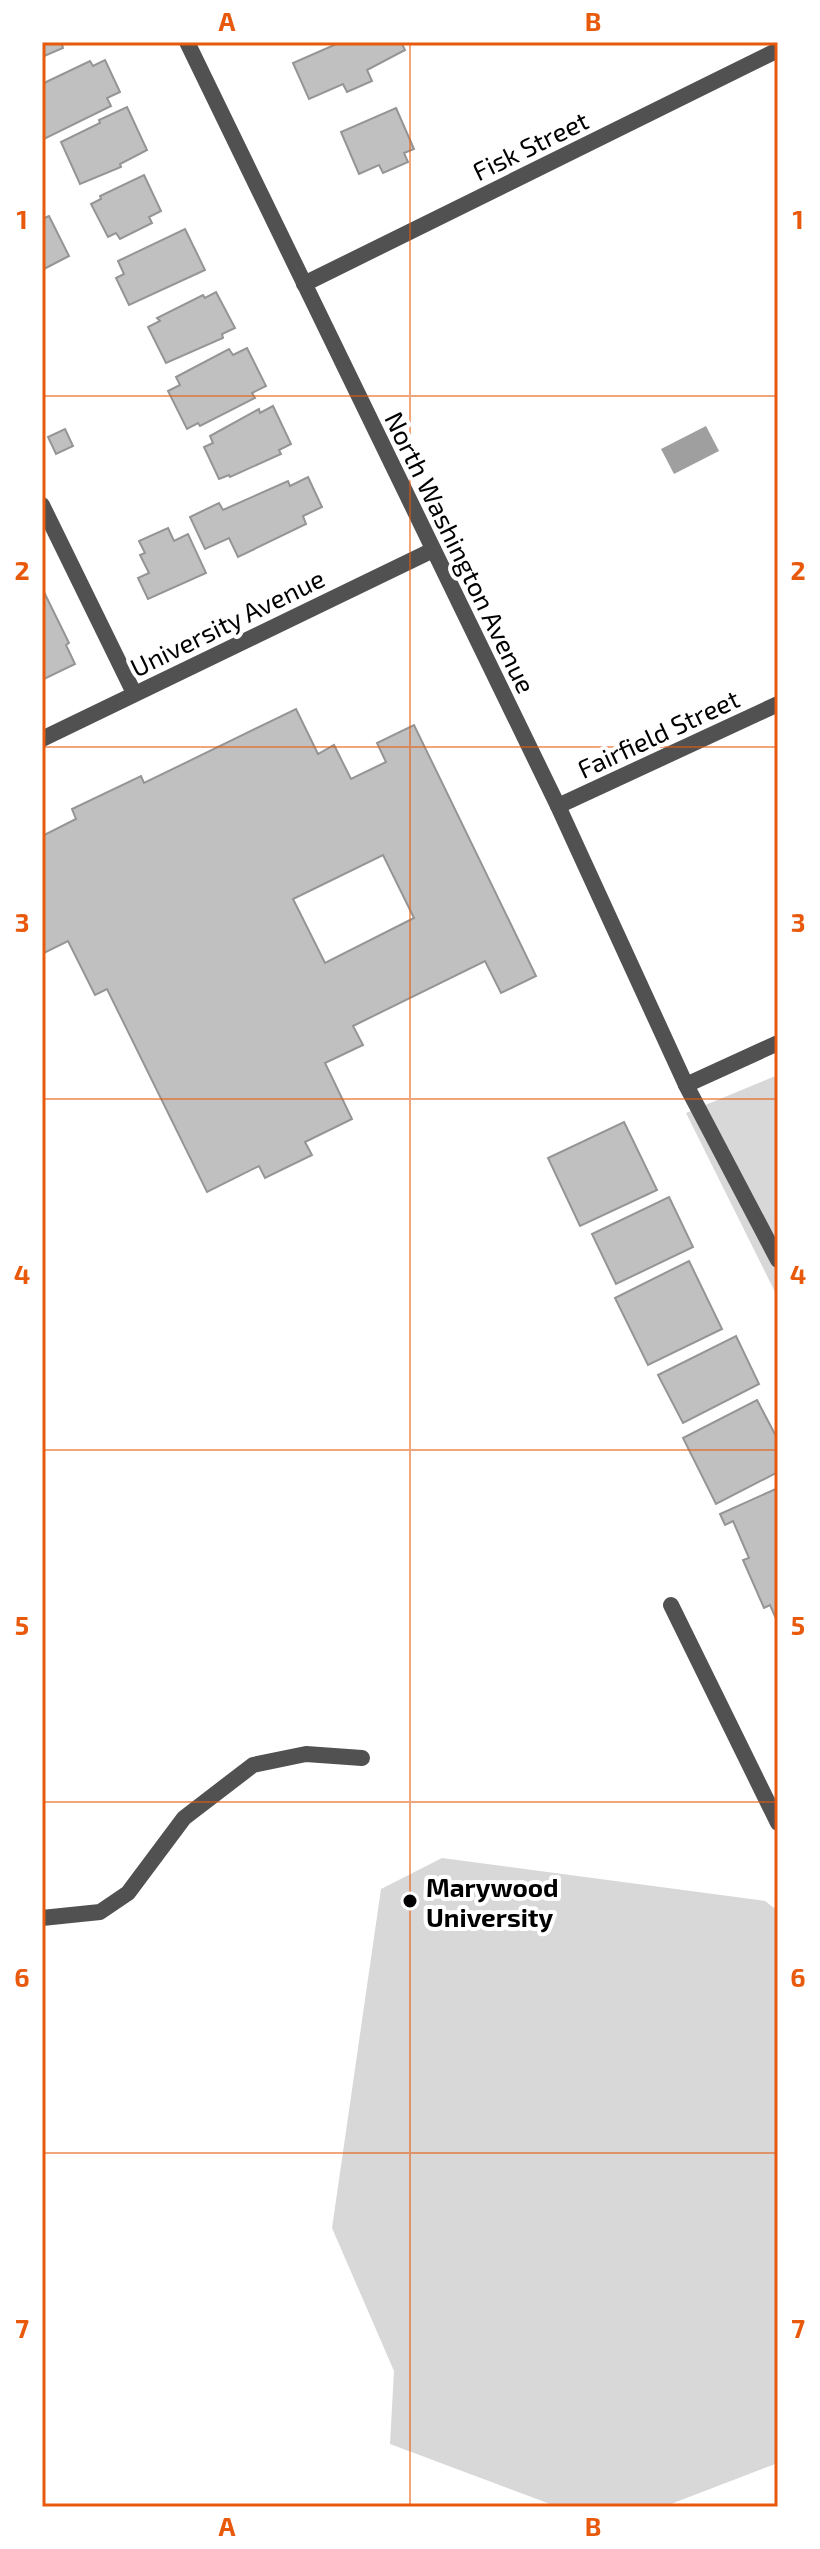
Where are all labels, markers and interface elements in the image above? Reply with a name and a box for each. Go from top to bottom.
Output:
text: A [219,5,236,36]
text: B [585,5,601,36]
street label: Fisk Street [467,104,593,186]
text: 1 [16,203,28,234]
text: 1 [792,203,804,234]
street label: North Washington Avenue [379,406,543,698]
text: 2 [14,554,30,585]
text: 2 [790,554,806,585]
street label: University Avenue [125,562,329,682]
street label: Fairfield Street [572,682,744,784]
text: 3 [15,906,29,937]
text: 3 [791,906,805,937]
text: 4 [14,1258,30,1289]
text: 4 [790,1258,806,1289]
text: 5 [15,1609,29,1640]
text: 5 [791,1609,805,1640]
place label: Marywood University [426,1871,559,1933]
marker: Marywood University [401,1892,419,1910]
text: 6 [14,1961,30,1992]
text: 6 [790,1961,806,1992]
text: 7 [15,2312,29,2343]
text: 7 [791,2312,805,2343]
text: A [219,2510,236,2541]
text: B [585,2510,601,2541]

